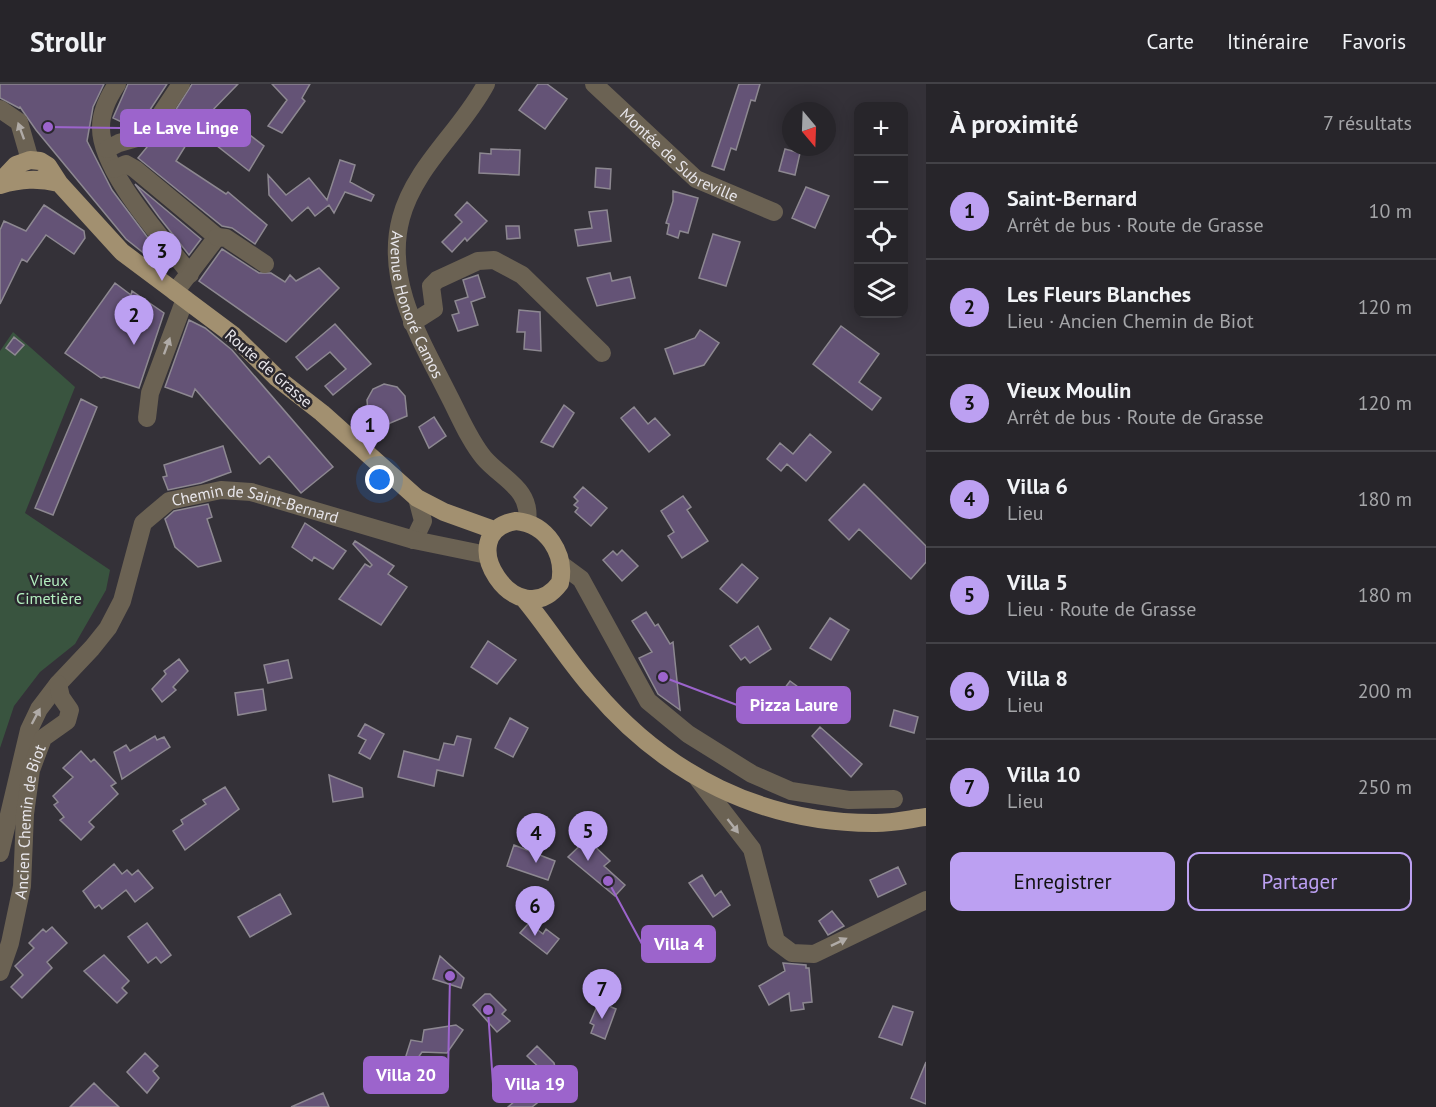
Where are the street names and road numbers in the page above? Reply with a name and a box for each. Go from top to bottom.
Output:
street label: Montée de Subreville [616,104,742,206]
street label: Avenue Honoré Camos [387,230,448,382]
street label: Route de Grasse [221,325,317,411]
street label: Chemin de Saint-Bernard [170,480,341,527]
street label: Ancien Chemin de Biot [10,741,50,901]

